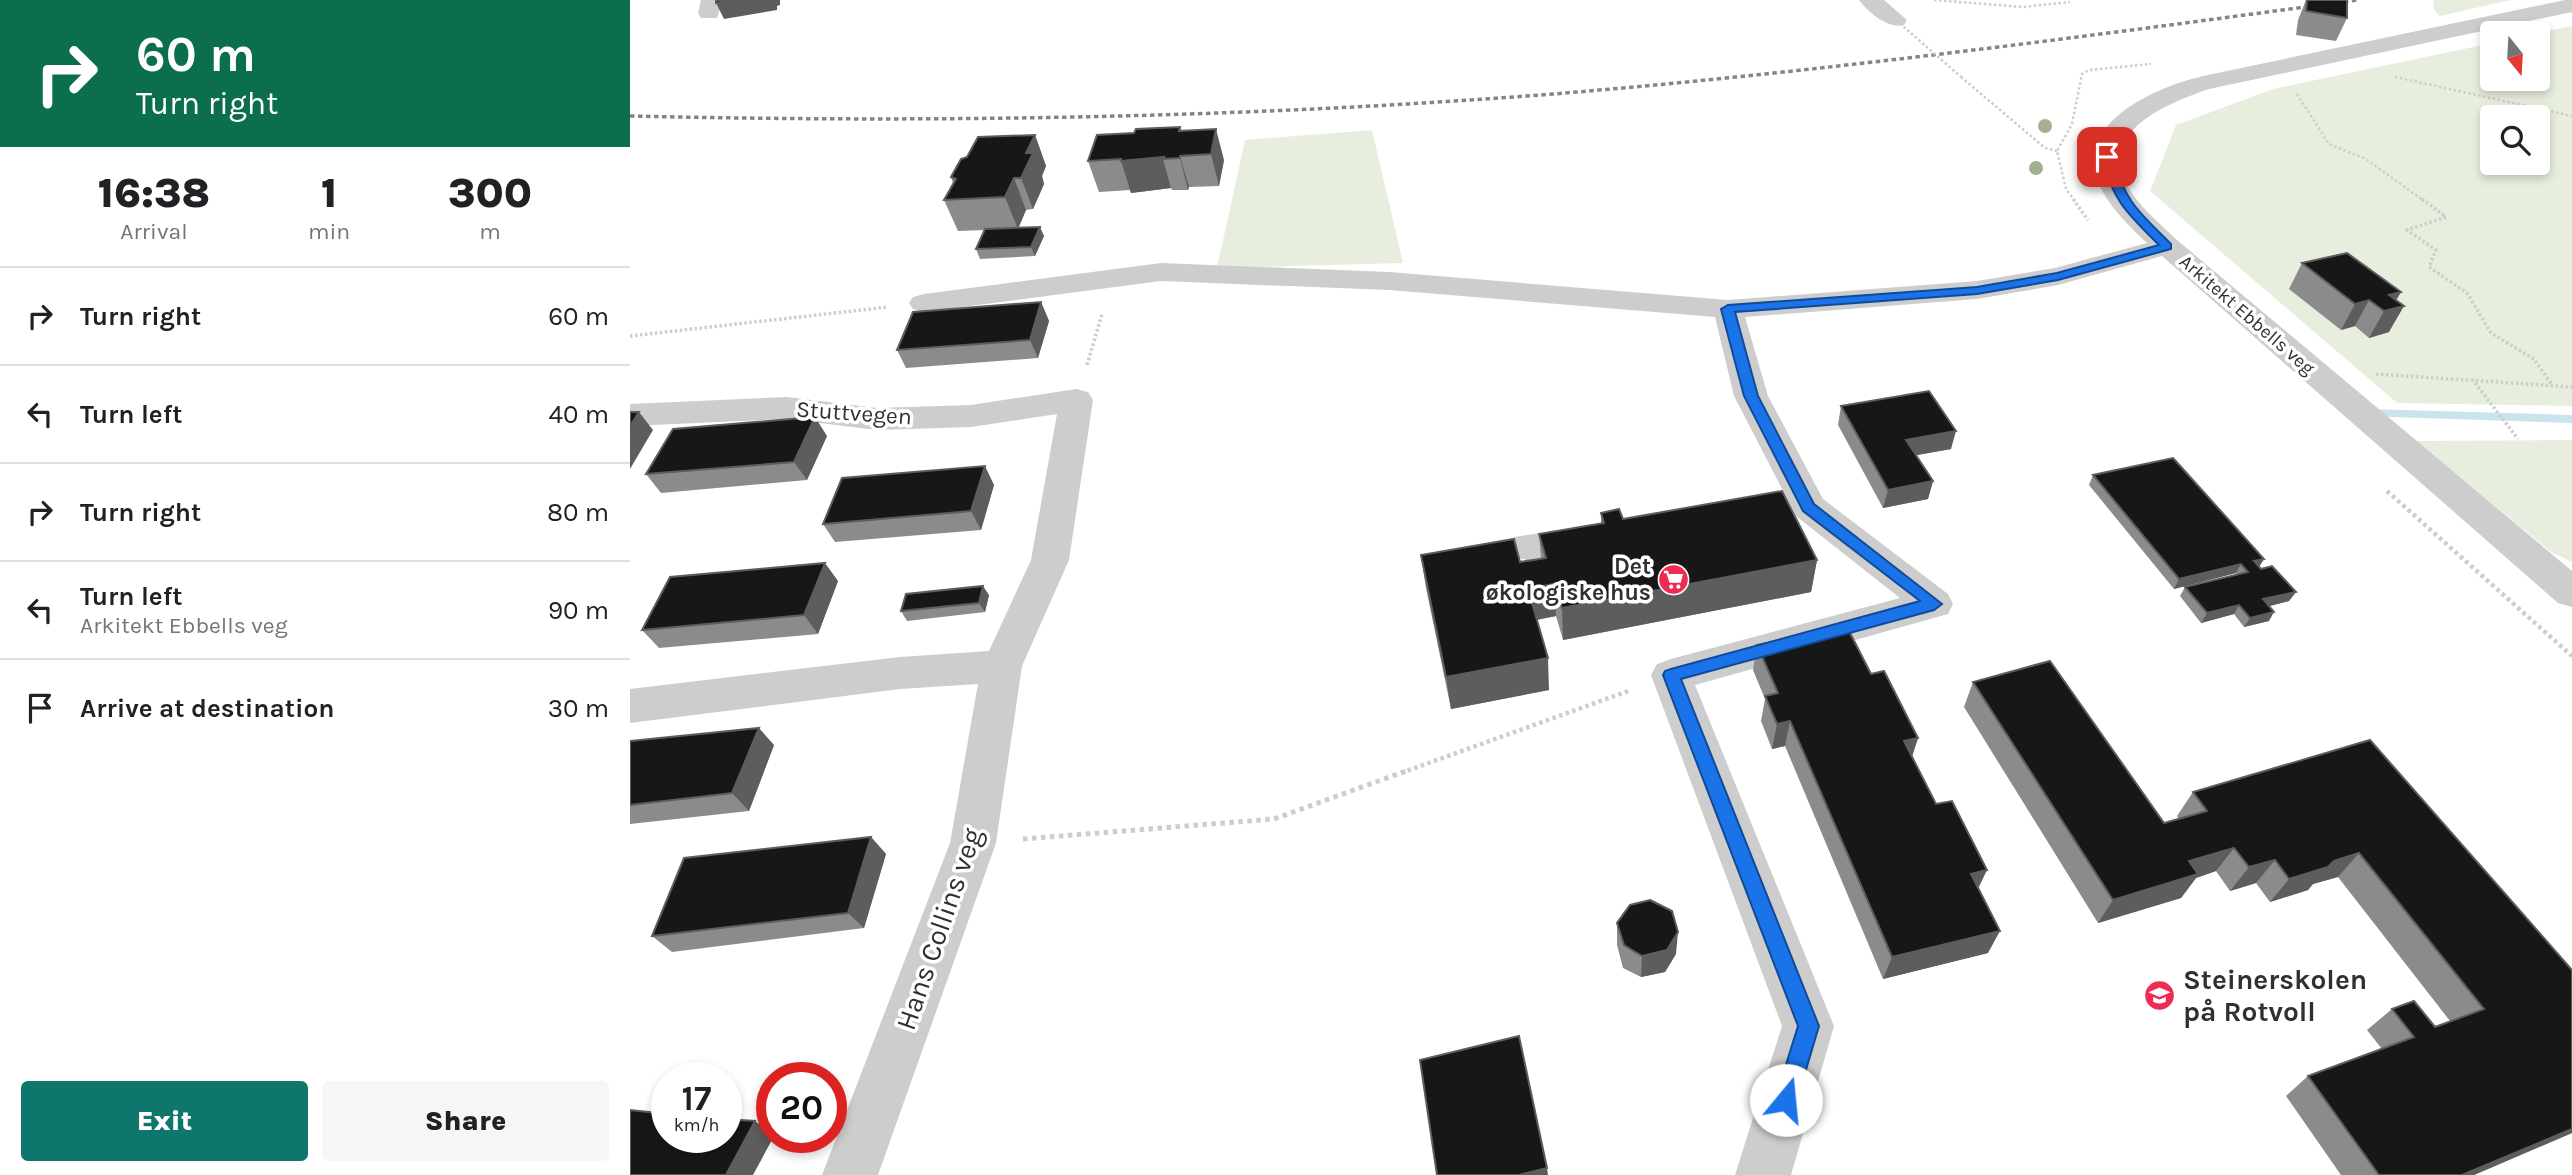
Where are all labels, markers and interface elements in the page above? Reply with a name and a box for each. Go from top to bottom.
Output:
north arrow [2480,21,2550,91]
map controls [2480,21,2550,175]
text: 60 m [136,26,256,83]
icon: right [21,28,112,119]
text: Turn right [136,85,278,122]
button: search [2480,105,2550,175]
pin [2077,127,2137,187]
icon: arrive [2088,138,2126,176]
text: 16:38 [98,168,210,218]
text: 1 [321,168,337,218]
text: 300 [448,168,532,218]
text: Arrival [120,218,188,245]
text: min [308,218,350,245]
text: m [479,218,501,245]
street label: Arkitekt Ebbells veg [2175,250,2319,380]
icon: right [21,297,59,335]
text: Turn right [80,301,201,332]
text: 60 m [548,301,609,332]
icon: left [21,395,59,433]
street label: Stuttvegen [795,395,913,431]
text: Turn left [80,399,182,430]
text: 40 m [549,399,609,430]
icon: right [21,493,59,531]
text: Turn right [80,497,201,528]
text: 80 m [547,497,609,528]
place label: Det økologiske hus [1486,553,1651,606]
supermarket icon: Det økologiske hus [1657,562,1691,596]
text: Turn left [80,581,182,612]
icon: left [21,591,59,629]
text: 90 m [548,595,609,626]
text: Arkitekt Ebbells veg [80,612,288,639]
icon: arrive [21,689,59,727]
text: Arrive at destination [80,693,334,724]
text: 30 m [548,693,609,724]
street label: Hans Collins veg [889,824,989,1034]
place label: Steinerskolen på Rotvoll [2183,963,2367,1028]
school or university icon: Steinerskolen på Rotvoll [2143,978,2177,1012]
speed limit sign: 20 [756,1062,847,1153]
position arrow [1749,1063,1823,1137]
text: 17 [682,1078,711,1119]
button: Exit [21,1081,308,1161]
button: Share [322,1081,609,1161]
text: km/h [674,1114,719,1136]

